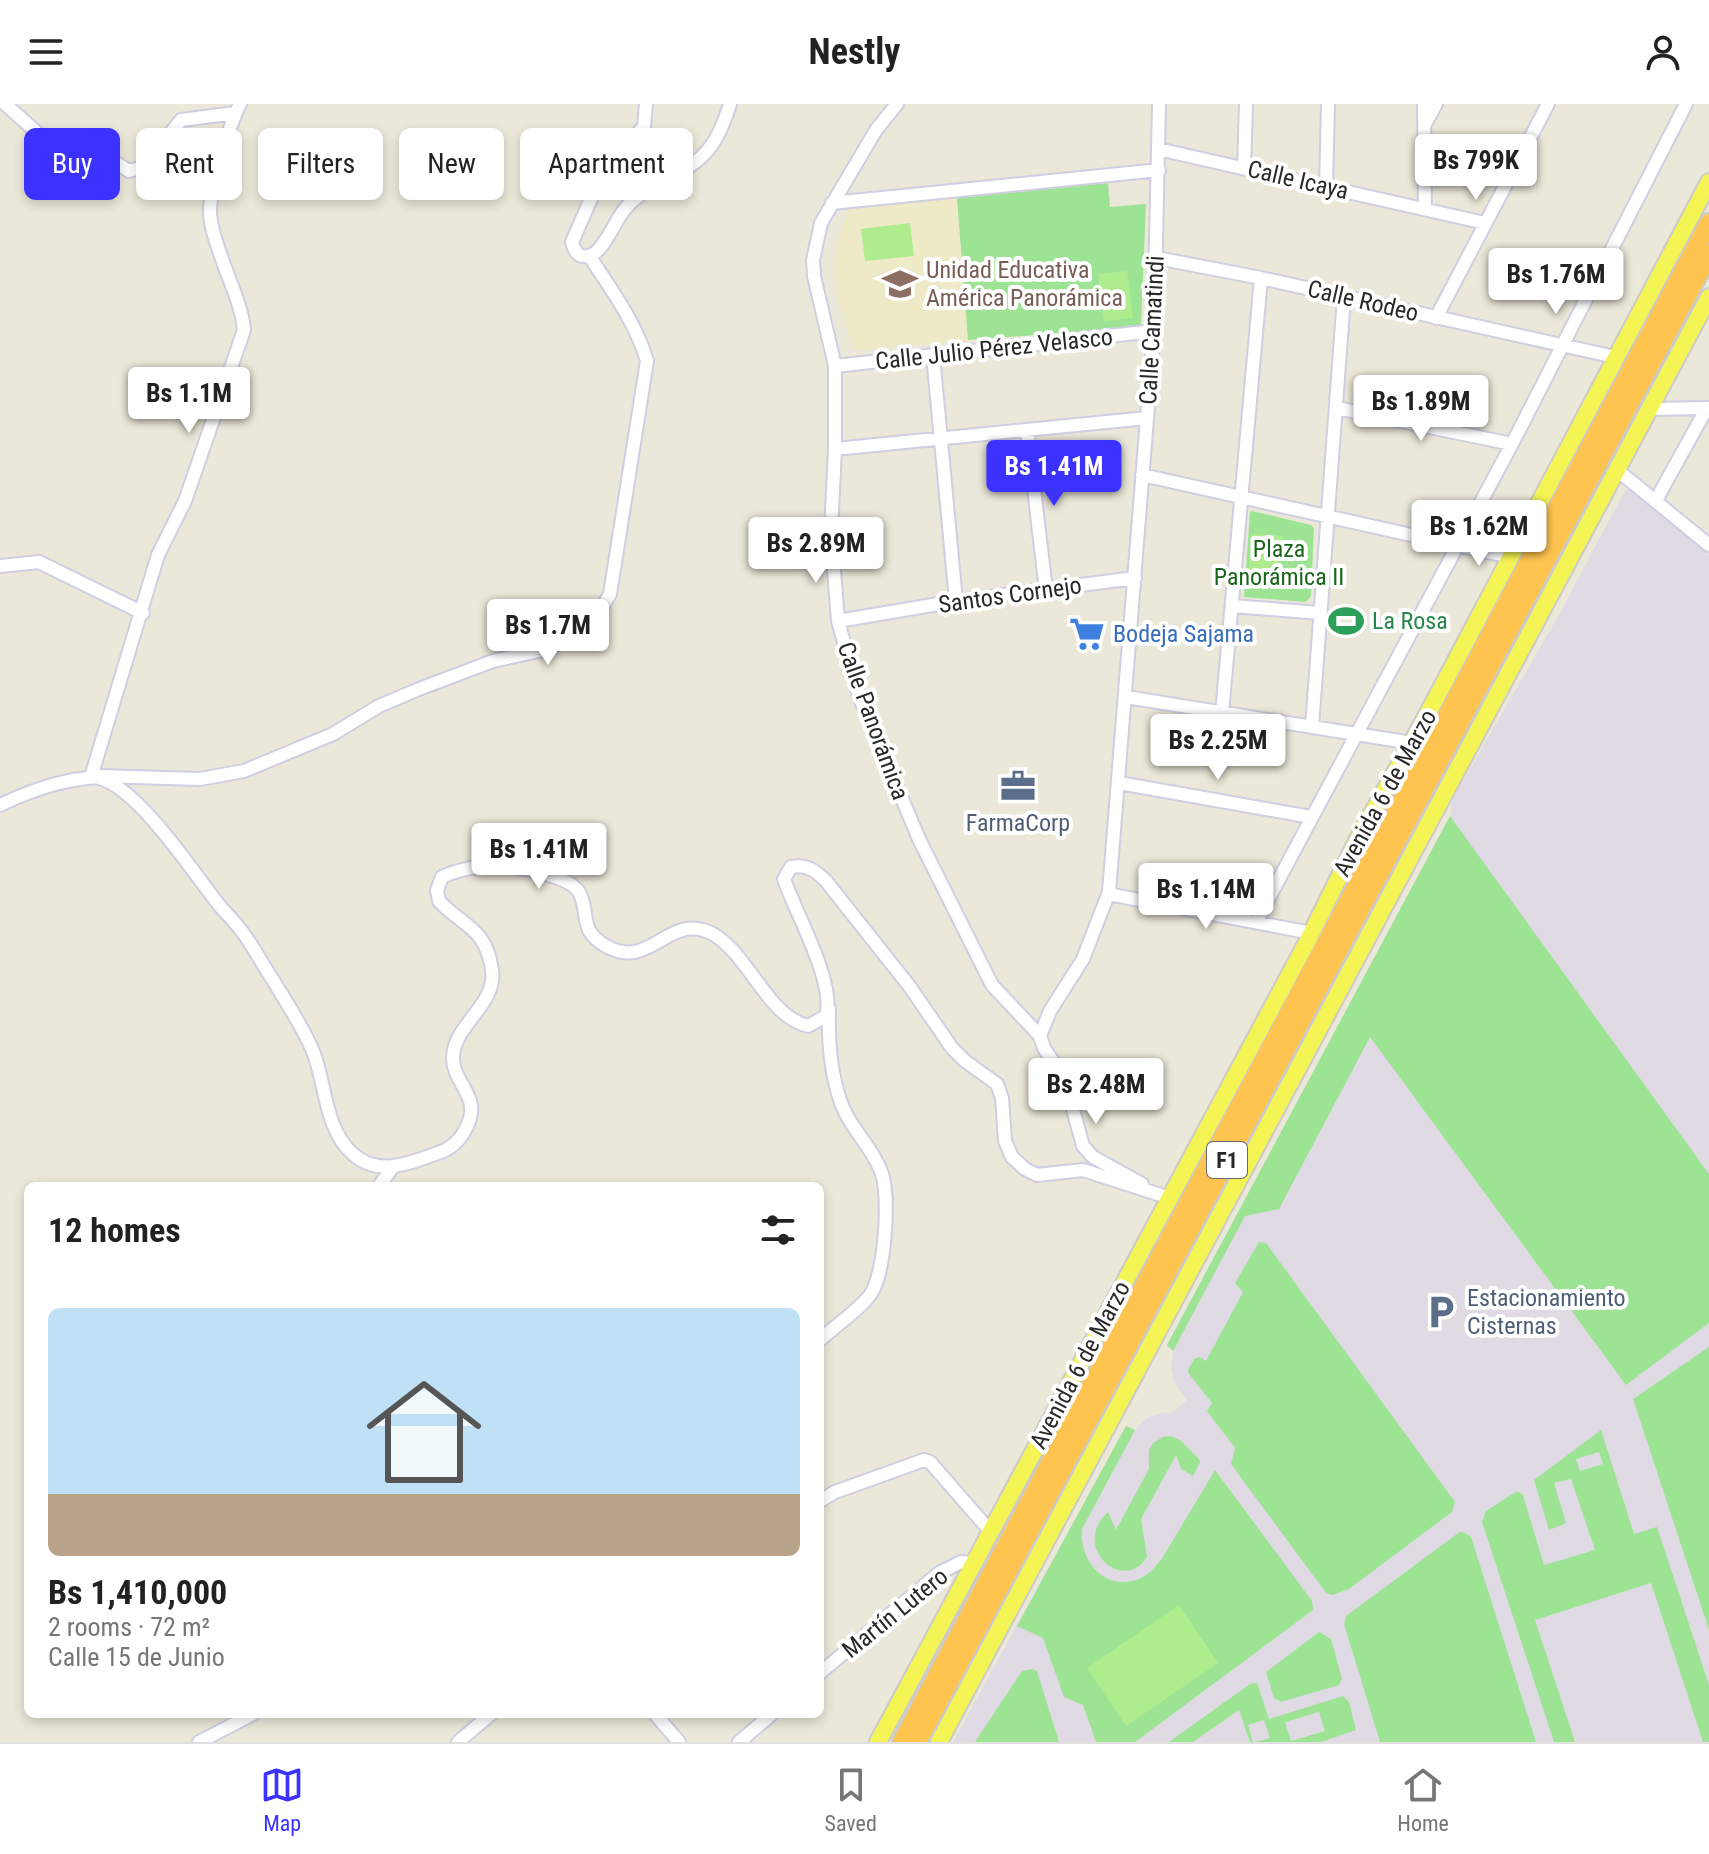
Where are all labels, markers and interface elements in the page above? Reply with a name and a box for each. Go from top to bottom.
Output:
icon: menu [24,30,68,74]
icon: person [1641,30,1685,74]
text: Nestly [809,31,900,73]
chip: Buy [24,128,120,200]
chip: Rent [136,128,242,200]
chip: Filters [258,128,383,200]
chip: New [399,128,504,200]
chip: Apartment [520,128,693,200]
pin: Bs 799K [1402,134,1550,202]
text: Bs 799K [1433,145,1519,175]
street label: Calle Icaya [1245,155,1351,205]
pin: Bs 1.76M [1473,248,1639,316]
street label: Calle Camatindi [1134,255,1170,405]
place label: Unidad Educativa América Panorámica [926,256,1123,312]
text: Bs 1.76M [1506,259,1606,289]
school or university icon: Unidad Educativa América Panorámica [881,265,919,303]
street label: Calle Rodeo [1305,275,1421,327]
street label: Calle Julio Pérez Velasco [874,323,1114,375]
pin: Bs 1.1M [115,367,263,435]
pin: Bs 1.89M [1338,375,1504,443]
text: Bs 1.1M [146,378,232,408]
text: Bs 1.89M [1371,386,1471,416]
pin: Bs 1.41M [971,440,1137,508]
text: Bs 1.41M [1004,451,1104,481]
pin: Bs 1.62M [1396,500,1562,568]
text: Bs 1.62M [1429,511,1529,541]
pin: Bs 2.89M [733,517,899,585]
text: Bs 2.89M [766,528,866,558]
park label: Plaza Panorámica II [1214,535,1344,591]
street label: Santos Cornejo [937,571,1083,619]
pin: Bs 1.7M [474,599,622,667]
sports icon: La Rosa [1327,602,1365,640]
place label: La Rosa [1372,607,1448,635]
text: Bs 1.7M [505,610,591,640]
supermarket icon: Bodeja Sajama [1068,615,1106,653]
place label: Bodeja Sajama [1113,620,1254,648]
street label: Calle Panorámica [832,638,914,804]
street label: Avenida 6 de Marzo [1328,705,1442,881]
pin: Bs 2.25M [1135,714,1301,782]
text: Bs 2.25M [1168,725,1268,755]
office icon: FarmaCorp [999,767,1037,805]
place label: FarmaCorp [966,809,1070,837]
pin: Bs 1.41M [456,823,622,891]
text: Bs 1.41M [489,834,589,864]
pin: Bs 1.14M [1123,863,1289,931]
text: Bs 1.14M [1156,874,1256,904]
pin: Bs 2.48M [1013,1058,1179,1126]
text: Bs 2.48M [1046,1069,1146,1099]
road number: F1 [1207,1142,1247,1178]
icon: filters [756,1208,800,1252]
text: 12 homes [48,1210,181,1250]
street label: Avenida 6 de Marzo [1024,1276,1136,1454]
place label: Estacionamiento Cisternas [1467,1284,1626,1340]
parking icon: Estacionamiento Cisternas [1422,1293,1460,1331]
icon: home [352,1360,496,1504]
street label: Martín Lutero [837,1562,953,1664]
text: Bs 1,410,000 [48,1572,227,1612]
text: 2 rooms · 72 m² [48,1612,210,1642]
text: Calle 15 de Junio [48,1642,225,1672]
tab: Map [260,1763,304,1836]
tab: Saved [825,1763,877,1836]
tab: Home [1397,1763,1449,1836]

